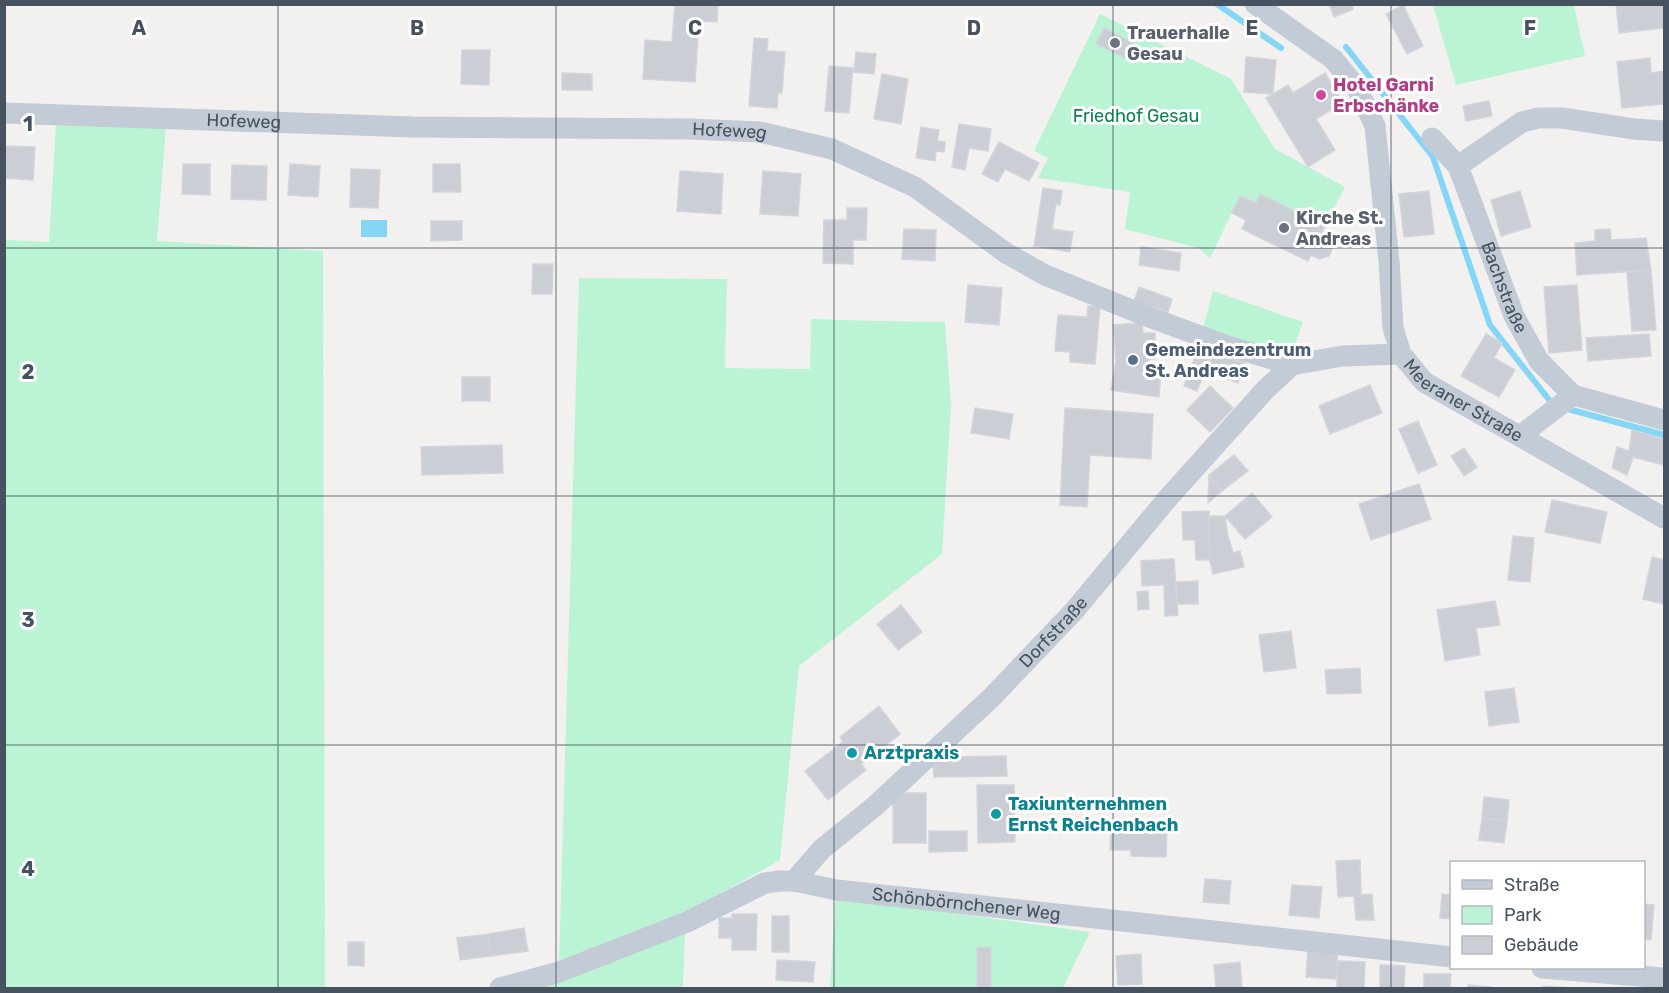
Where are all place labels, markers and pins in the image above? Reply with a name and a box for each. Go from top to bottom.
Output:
place label: Trauerhalle Gesau [1127,22,1230,65]
marker: Trauerhalle Gesau [1108,36,1122,50]
place label: Hotel Garni Erbschänke [1333,74,1440,117]
marker: Hotel Garni Erbschänke [1314,88,1328,102]
place label: Kirche St. Andreas [1296,207,1383,250]
marker: Kirche St. Andreas [1277,221,1291,235]
place label: Gemeindezentrum St. Andreas [1145,339,1311,382]
marker: Gemeindezentrum St. Andreas [1126,353,1140,367]
place label: Arztpraxis [864,742,959,764]
marker: Arztpraxis [845,746,859,760]
place label: Taxiunternehmen Ernst Reichenbach [1008,793,1178,836]
marker: Taxiunternehmen Ernst Reichenbach [989,807,1003,821]

